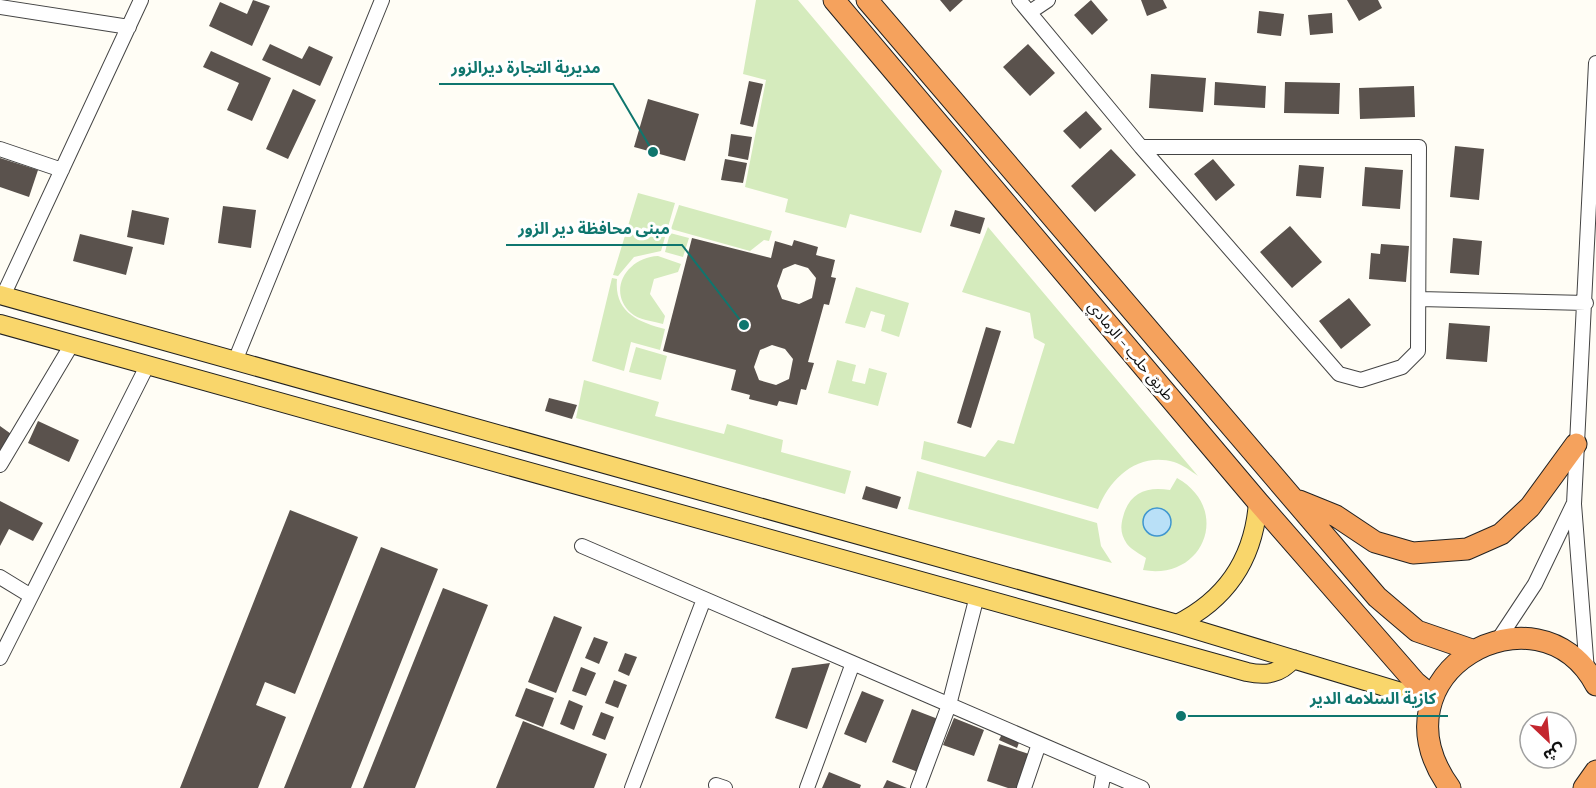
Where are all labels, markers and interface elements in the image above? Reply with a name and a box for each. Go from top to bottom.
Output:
callout: مديرية التجارة ديرالزور [439,50,613,84]
text: مديرية التجارة ديرالزور [450,56,601,77]
callout: مبنى محافظة دير الزور [506,211,682,245]
text: مبنى محافظة دير الزور [517,217,670,238]
street label: طريق حلب - الرمادي [1082,296,1179,406]
callout: كازية السلامه الدير [1298,682,1448,716]
text: كازية السلامه الدير [1309,687,1437,708]
north arrow [1518,710,1578,770]
text: ش [1540,740,1569,768]

